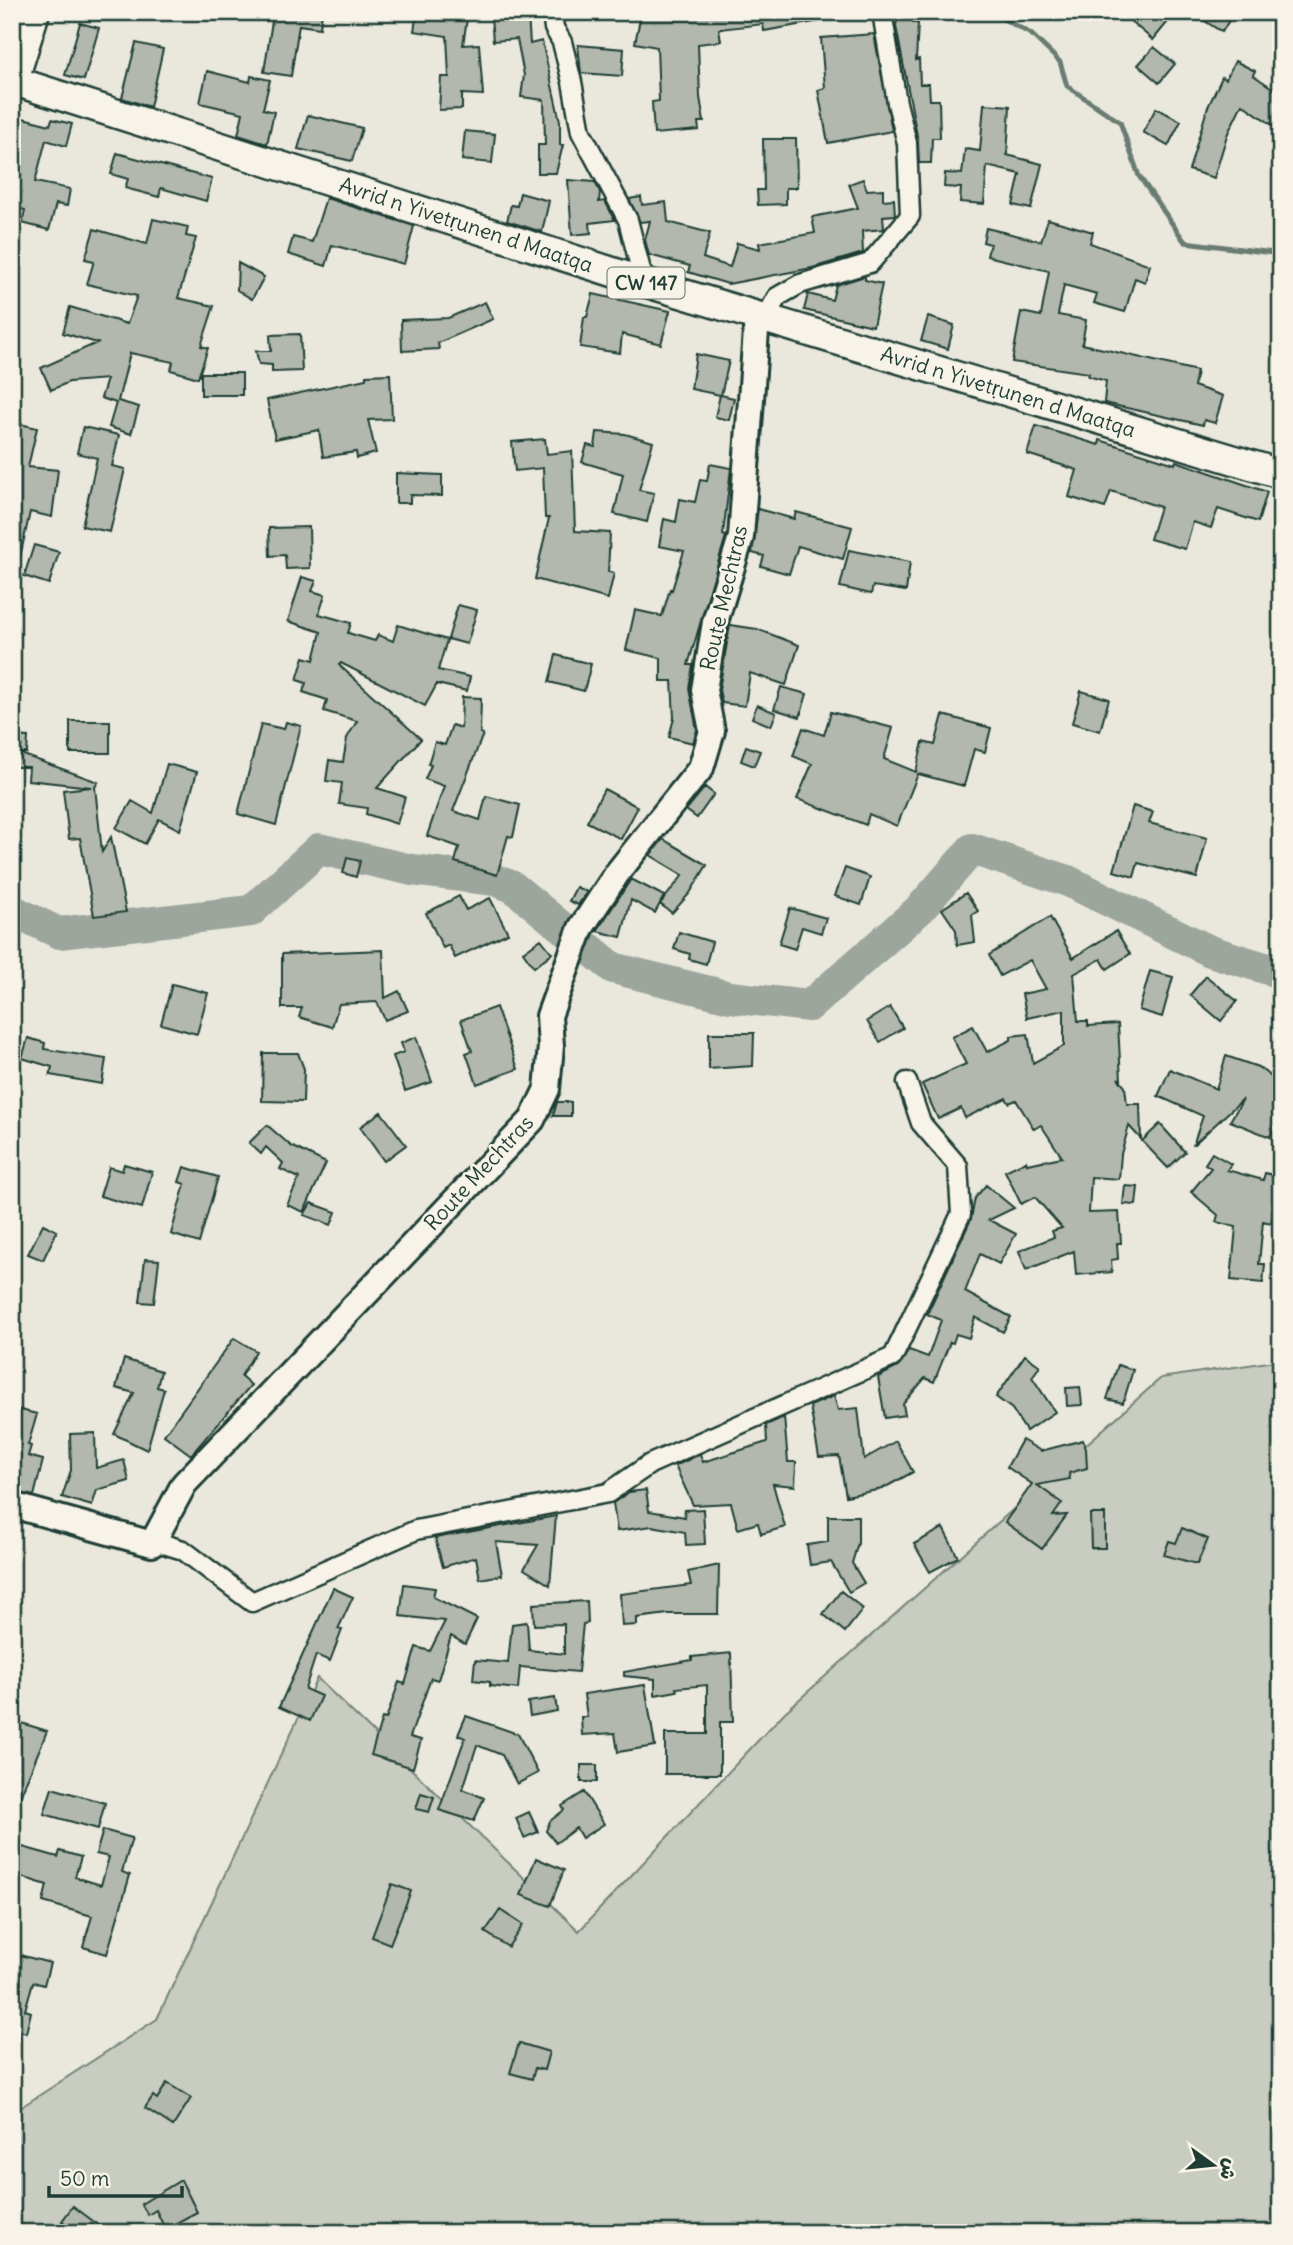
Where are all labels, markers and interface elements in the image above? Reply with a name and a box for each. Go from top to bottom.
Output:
street label: Avrid n Yivetṛunen d Maatqa [336,171,596,278]
road number: CW 147 [608,268,684,298]
street label: Avrid n Yivetṛunen d Maatqa [878,340,1139,443]
street label: Route Mechtras [694,523,753,673]
street label: Route Mechtras [418,1109,539,1236]
north arrow [1178,2130,1248,2200]
scale bar [49,2154,182,2198]
text: ش [1215,2156,1244,2183]
text: 50 m [60,2165,109,2192]

